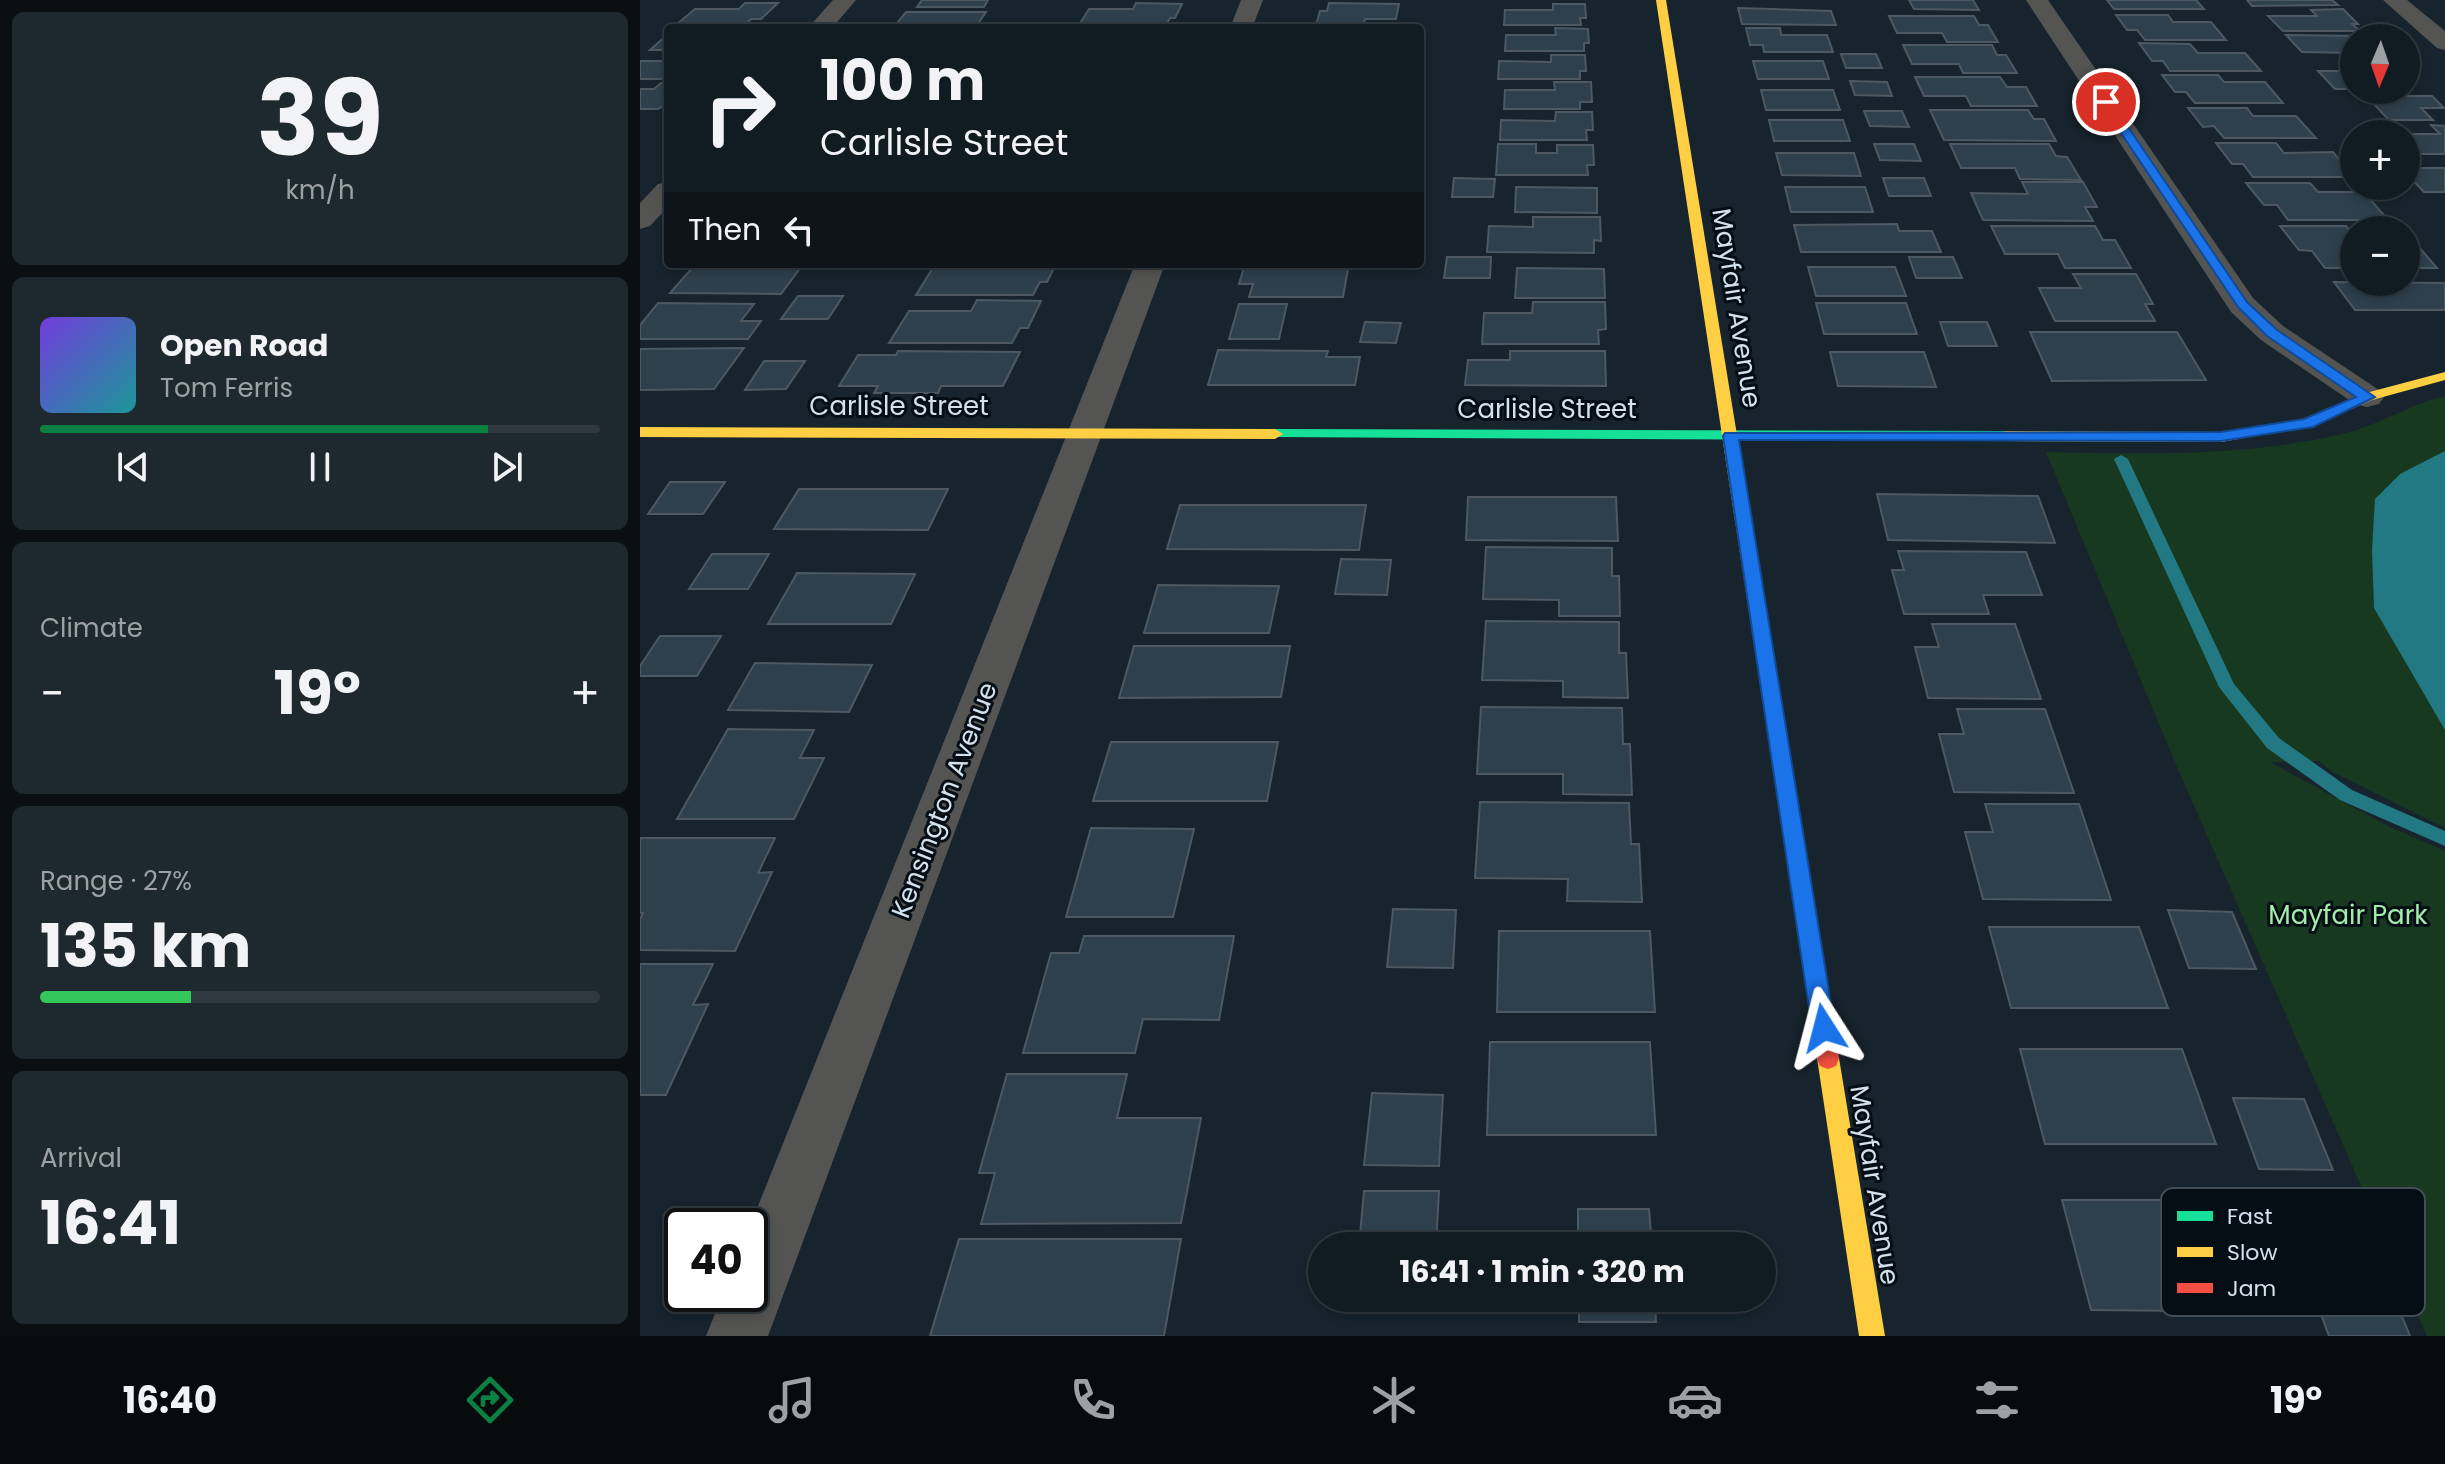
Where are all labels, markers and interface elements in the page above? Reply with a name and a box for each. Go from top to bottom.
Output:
north arrow [2340,24,2420,104]
map controls [2340,24,2420,296]
text: 100 m [820,41,985,120]
text: 39 [257,46,383,191]
icon: right [688,56,792,160]
pin [2072,68,2140,136]
icon: arrive [2084,80,2128,124]
text: Carlisle Street [820,117,1068,168]
button: + [2340,120,2420,200]
text: km/h [285,172,355,208]
street label: Mayfair Avenue [1703,206,1771,410]
text: Then [688,208,761,251]
icon: left [777,208,821,252]
button: − [2340,216,2420,296]
text: Open Road [160,324,328,367]
text: Tom Ferris [160,370,293,406]
street label: Carlisle Street [809,388,989,424]
street label: Carlisle Street [1457,391,1637,427]
icon: previous [111,445,155,489]
icon: pause [298,445,342,489]
icon: next [485,445,529,489]
text: Climate [40,610,143,646]
text: 19° [273,651,361,735]
text: − [40,663,64,724]
text: + [570,663,600,724]
street label: Kensington Avenue [882,677,1006,923]
text: Range · 27% [40,863,192,899]
park label: Mayfair Park [2268,897,2428,933]
text: 135 km [40,904,251,988]
position arrow [1782,986,1866,1070]
street label: Mayfair Avenue [1841,1083,1909,1287]
text: Arrival [40,1140,122,1176]
text: 16:41 [40,1181,181,1265]
legend [2161,1188,2425,1316]
text: Fast [2227,1201,2272,1232]
speed limit sign: 40 [664,1208,768,1312]
text: Slow [2227,1237,2277,1268]
text: 16:41 · 1 min · 320 m [1399,1250,1685,1293]
text: Jam [2227,1273,2276,1304]
icon: directions [462,1372,518,1428]
icon: music [764,1372,820,1428]
icon: phone [1065,1372,1121,1428]
icon: climate [1366,1372,1422,1428]
icon: car [1667,1372,1723,1428]
icon: filters [1969,1372,2025,1428]
text: 16:40 [123,1375,217,1426]
text: 19° [2270,1375,2322,1426]

